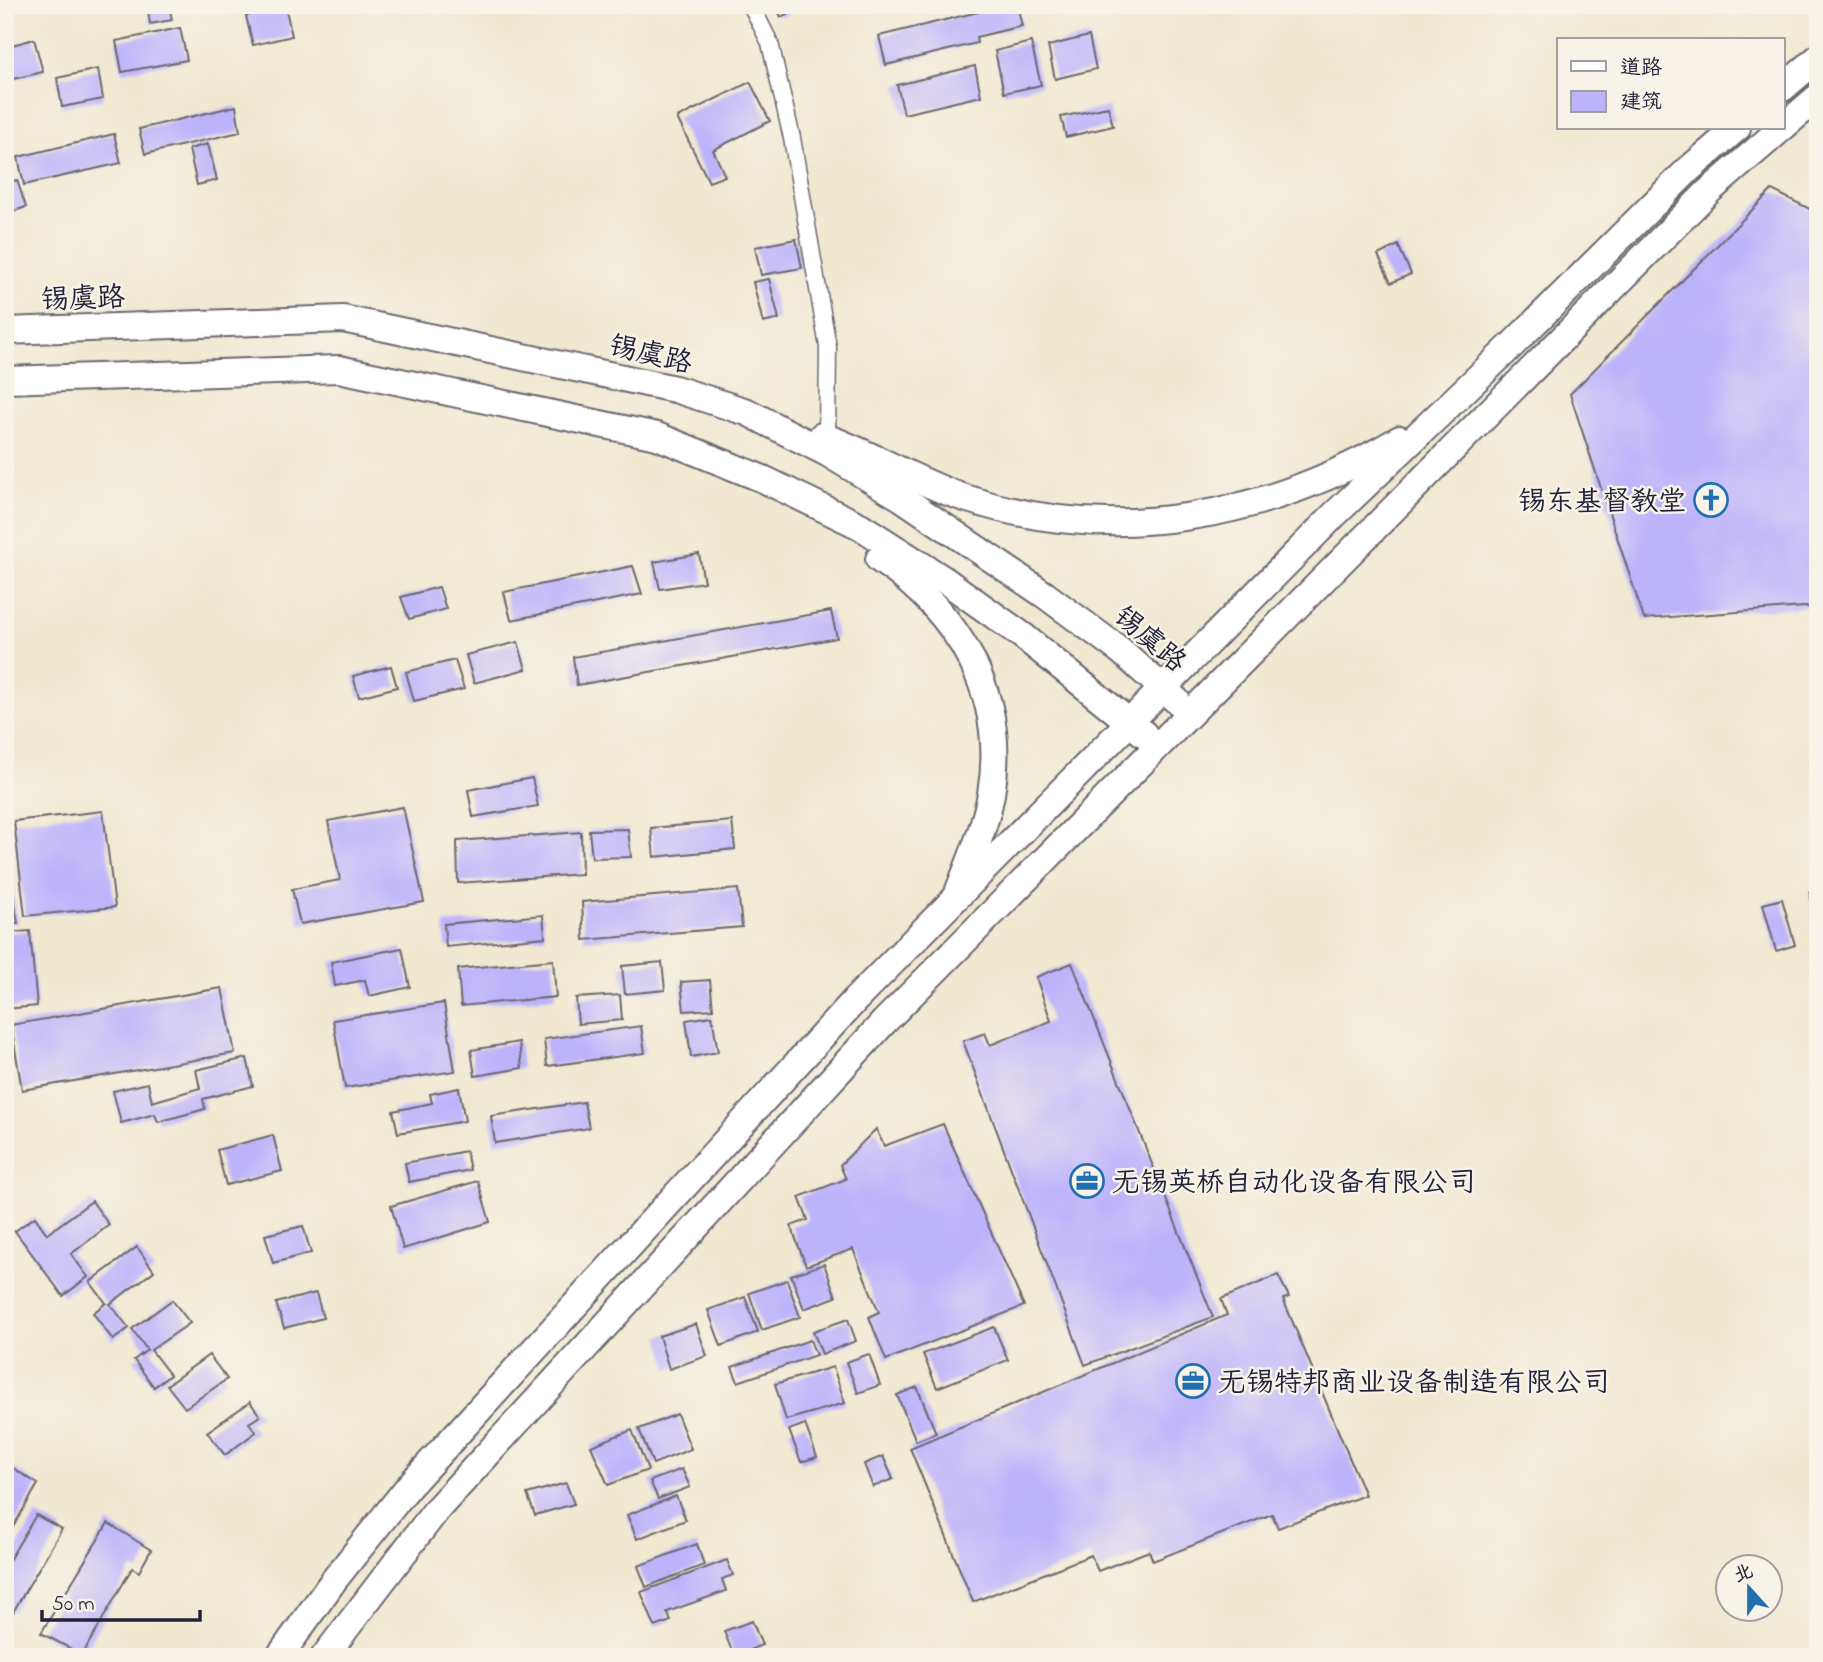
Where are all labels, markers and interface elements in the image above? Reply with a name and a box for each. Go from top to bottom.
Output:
legend [1557,38,1784,130]
text: 道路 [1620,54,1662,84]
text: 建筑 [1620,88,1662,118]
street label: 锡虞路 [40,279,126,322]
street label: 锡虞路 [605,327,696,386]
church icon: 锡东基督教堂 [1692,481,1730,519]
place label: 锡东基督教堂 [1518,483,1686,524]
street label: 锡虞路 [1103,598,1194,683]
office icon: 无锡英桥自动化设备有限公司 [1068,1162,1106,1200]
place label: 无锡英桥自动化设备有限公司 [1112,1164,1476,1205]
office icon: 无锡特邦商业设备制造有限公司 [1174,1362,1212,1400]
place label: 无锡特邦商业设备制造有限公司 [1218,1364,1610,1405]
north arrow [1714,1554,1784,1624]
text: 北 [1730,1558,1758,1590]
scale bar [42,1578,200,1622]
text: 50 m [52,1590,95,1620]

